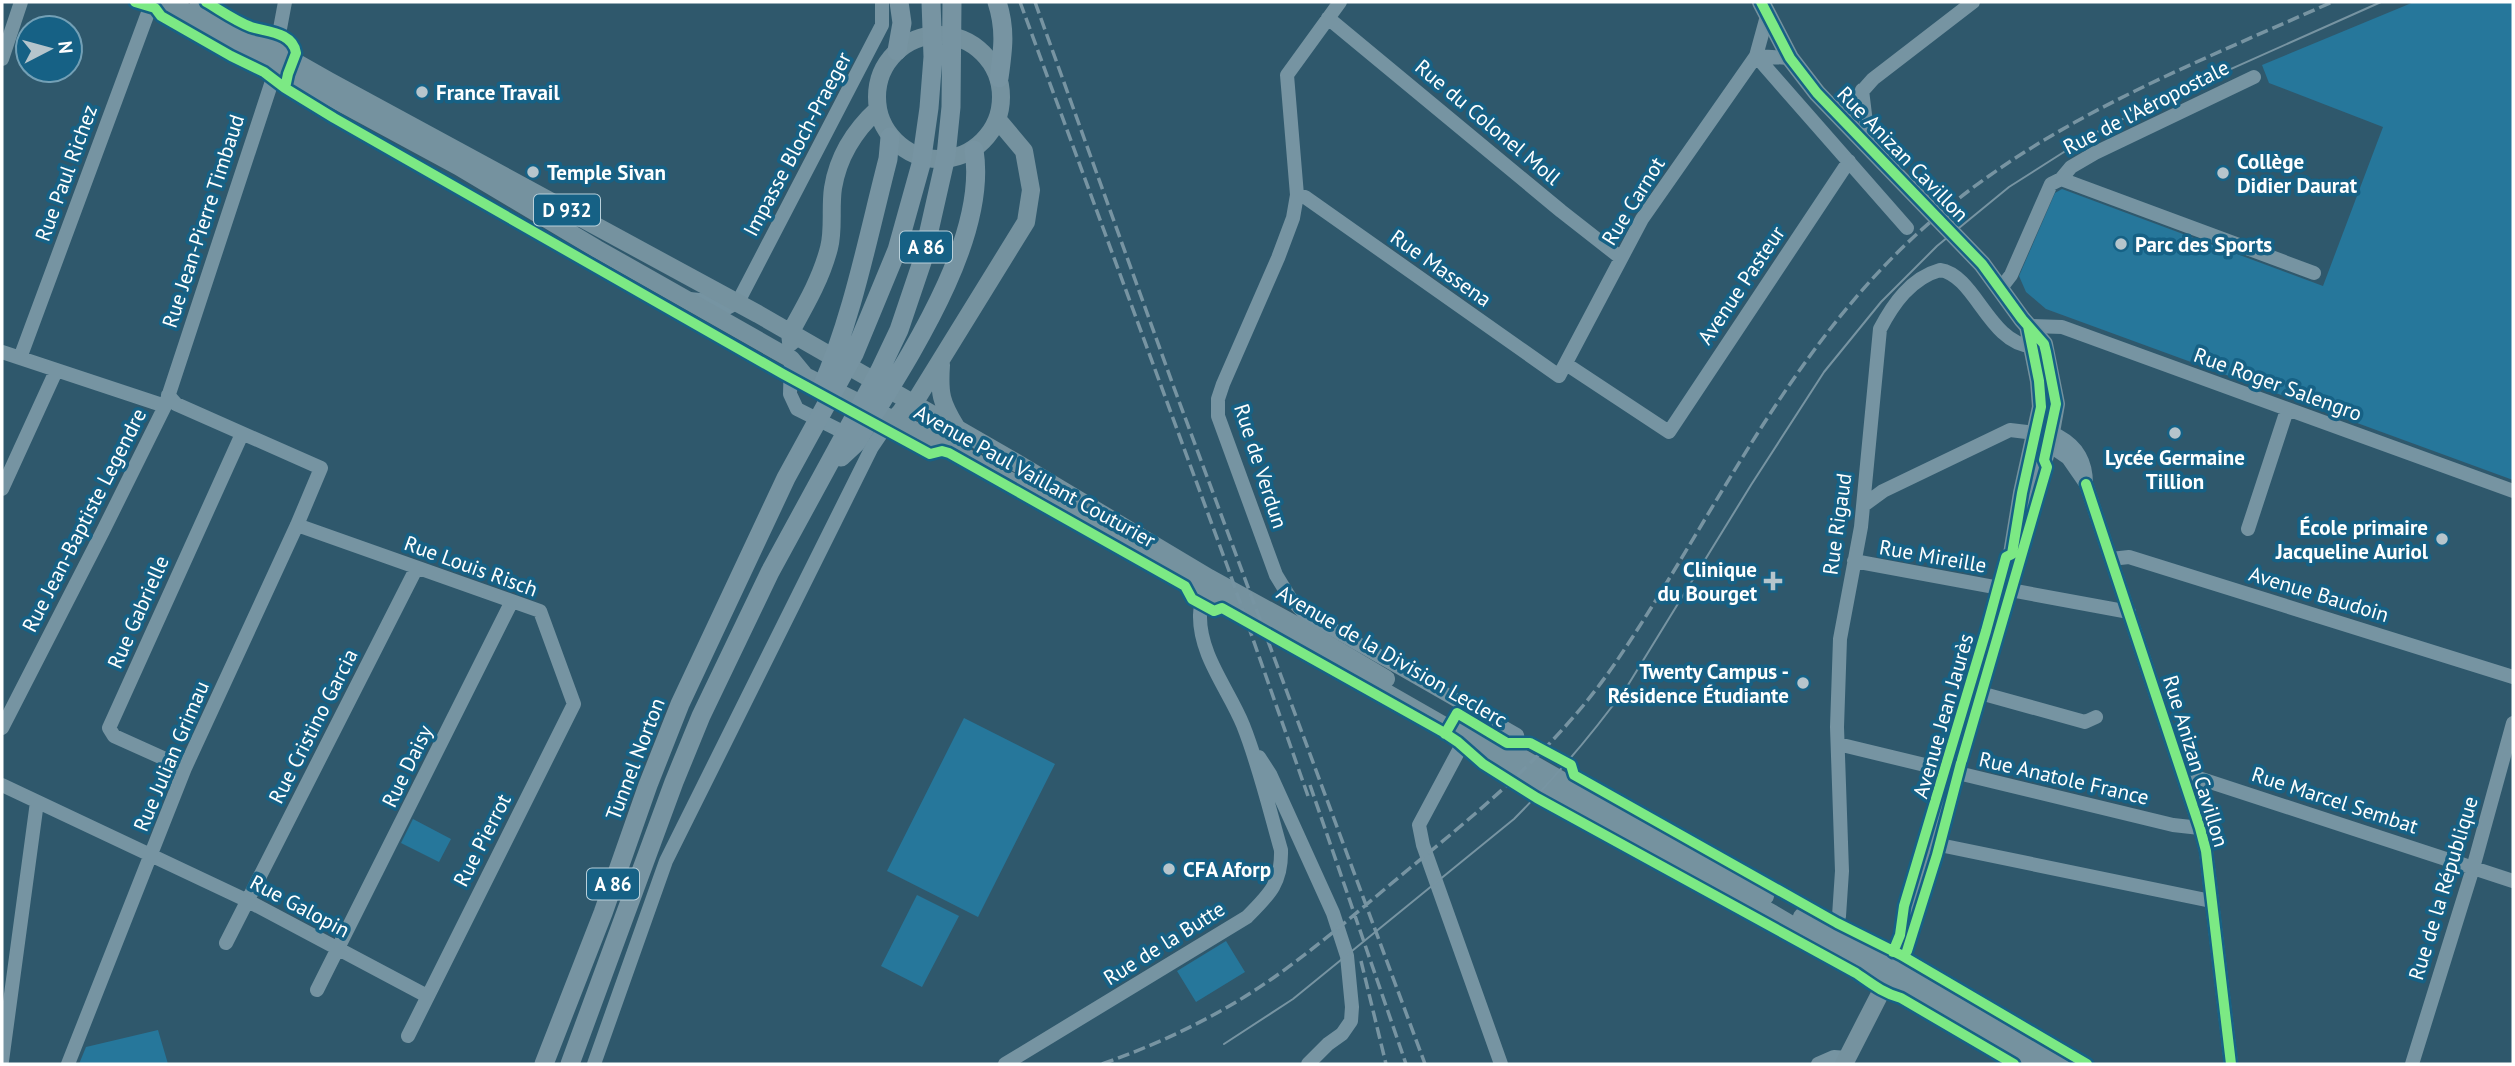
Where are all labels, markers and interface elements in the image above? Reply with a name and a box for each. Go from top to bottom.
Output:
north arrow [14,14,84,84]
text: N [53,40,78,55]
street label: Impasse Bloch-Praeger [737,47,857,241]
street label: Rue du Colonel Moll [1410,53,1566,191]
street label: Rue de l'Aéropostale [2059,54,2233,160]
place label: France Travail [436,79,560,106]
street label: Rue Anizan Cavillon [1831,80,1975,228]
marker: France Travail [414,84,430,100]
street label: Rue Paul Richez [29,101,103,245]
street label: Rue Jean-Pierre Timbaud [156,111,250,331]
place label: Collège Didier Daurat [2237,148,2358,199]
street label: Rue Carnot [1595,152,1671,250]
place label: Temple Sivan [547,159,666,186]
marker: Temple Sivan [525,164,541,180]
marker: Collège Didier Daurat [2215,165,2231,181]
road number: D 932 [534,194,600,226]
street label: Avenue Pasteur [1691,220,1791,350]
street label: Rue Massena [1385,223,1497,313]
place label: Parc des Sports [2135,231,2272,258]
road number: A 86 [900,232,952,262]
marker: Parc des Sports [2113,236,2129,252]
street label: Rue Roger Salengro [2190,341,2366,427]
street label: Avenue Paul Vaillant Couturier [910,398,1160,554]
street label: Rue de Verdun [1228,400,1294,532]
street label: Rue Jean-Baptiste Legendre [16,404,152,636]
marker: Lycée Germaine Tillion [2167,425,2183,441]
place label: Lycée Germaine Tillion [2105,444,2245,495]
street label: Rue Rigaud [1817,471,1857,577]
place label: École primaire Jacqueline Auriol [2275,514,2429,565]
street label: Rue Louis Risch [401,529,541,603]
marker: École primaire Jacqueline Auriol [2434,531,2450,547]
street label: Rue Mireille [1877,533,1989,579]
street label: Rue Gabrielle [101,551,175,673]
place label: Clinique du Bourget [1657,556,1758,607]
street label: Avenue Baudoin [2246,560,2392,628]
marker: Clinique du Bourget [1763,571,1783,591]
street label: Avenue de la Division Leclerc [1272,579,1512,733]
street label: Avenue Jean Jaurès [1907,631,1979,801]
street label: Rue Cristino Garcia [262,644,364,808]
place label: Twenty Campus - Résidence Étudiante [1608,658,1789,709]
street label: Rue Anizan Cavillon [2157,672,2235,850]
marker: Twenty Campus - Résidence Étudiante [1795,675,1811,691]
street label: Rue Julian Grimau [127,677,215,835]
street label: Tunnel Norton [599,694,671,824]
street label: Rue Daisy [376,720,439,812]
street label: Rue Anatole France [1976,745,2152,811]
street label: Rue Marcel Sembat [2248,760,2422,840]
street label: Rue Pierrot [447,789,517,891]
street label: Rue de la République [2402,793,2484,983]
place label: CFA Aforp [1183,856,1271,883]
marker: CFA Aforp [1161,861,1177,877]
street label: Rue Galopin [246,868,354,944]
road number: A 86 [587,869,639,900]
street label: Rue de la Butte [1098,895,1230,991]

